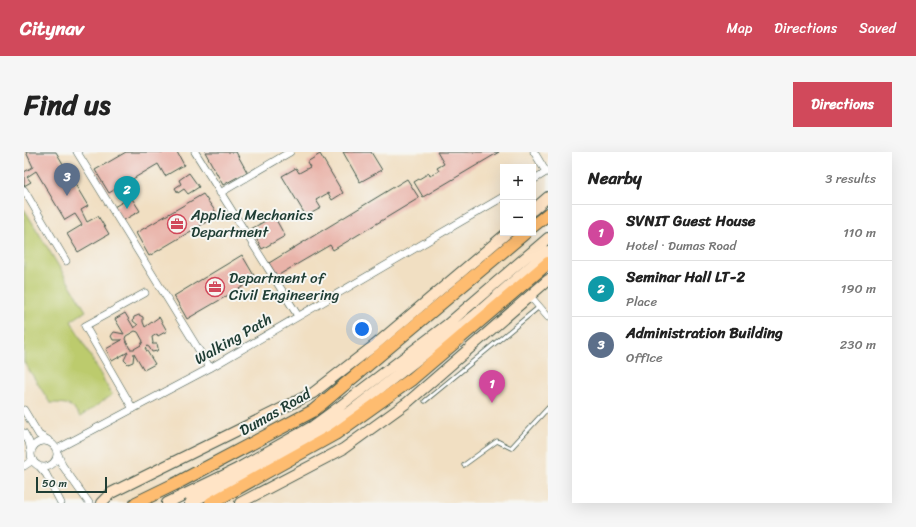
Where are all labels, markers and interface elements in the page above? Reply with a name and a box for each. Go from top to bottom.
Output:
text: Citynav [20,12,84,45]
text: Map [726,16,752,41]
text: Directions [774,16,837,41]
text: Saved [859,16,896,41]
text: Find us [24,80,111,129]
button: Directions [793,82,892,127]
pin: 3 [54,163,80,196]
text: Nearby [588,163,642,193]
map controls [500,164,536,236]
button: + [500,164,536,200]
text: 3 results [825,167,876,190]
pin: 2 [114,176,140,209]
button: − [500,200,536,236]
place label: Applied Mechanics Department [190,202,314,245]
text: SVNIT Guest House [626,208,755,234]
office icon: Applied Mechanics Department [166,213,188,235]
text: 1 [598,221,604,244]
text: 110 m [843,221,876,244]
text: Hotel · Dumas Road [626,234,736,257]
text: Seminar Hall LT-2 [626,264,745,290]
place label: Department of Civil Engineering [229,265,340,308]
office icon: Department of Civil Engineering [204,276,226,298]
text: 2 [597,277,605,300]
text: 190 m [841,277,876,300]
text: Place [626,290,657,313]
street label: Walking Path [189,306,277,372]
your location [352,319,372,339]
text: Administration Building [626,320,783,346]
text: 3 [597,333,605,356]
text: 230 m [840,333,876,356]
text: Office [626,346,663,369]
pin: 1 [479,370,505,403]
street label: Dumas Road [234,380,317,443]
text: 50 m [42,474,67,493]
scale bar [36,475,107,494]

